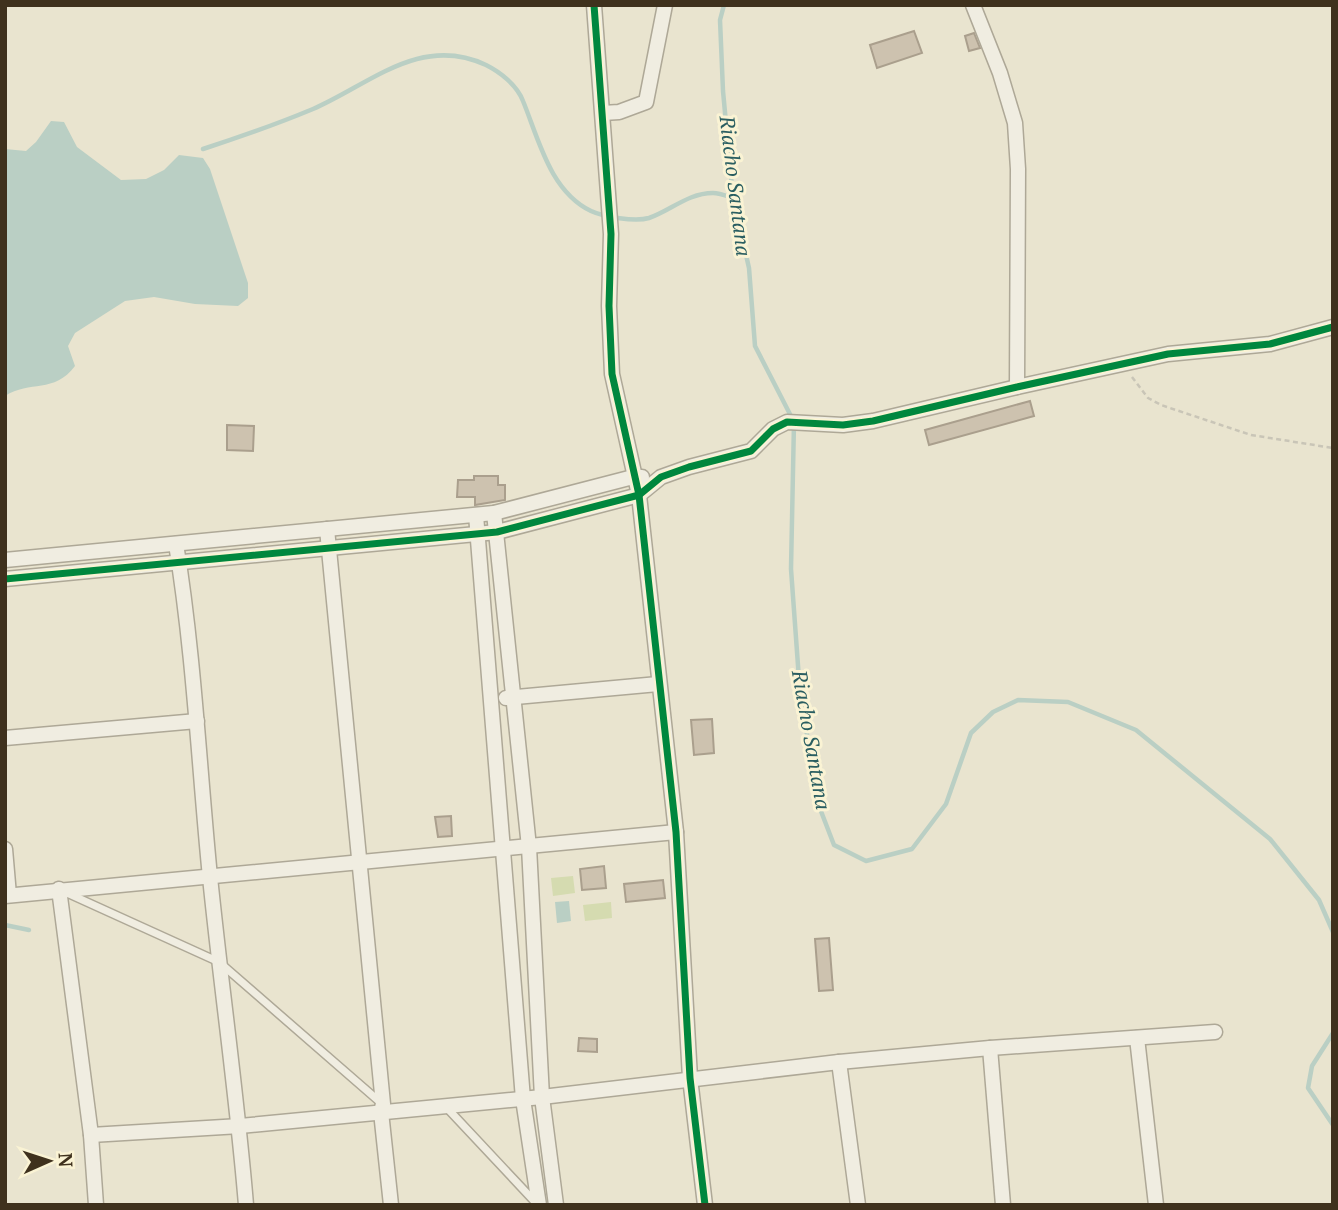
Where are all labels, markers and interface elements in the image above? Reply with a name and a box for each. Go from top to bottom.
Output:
water label: Riacho Santana [713,113,759,258]
water label: Riacho Santana [786,667,838,812]
north arrow [14,1126,84,1196]
text: N [54,1152,79,1169]

